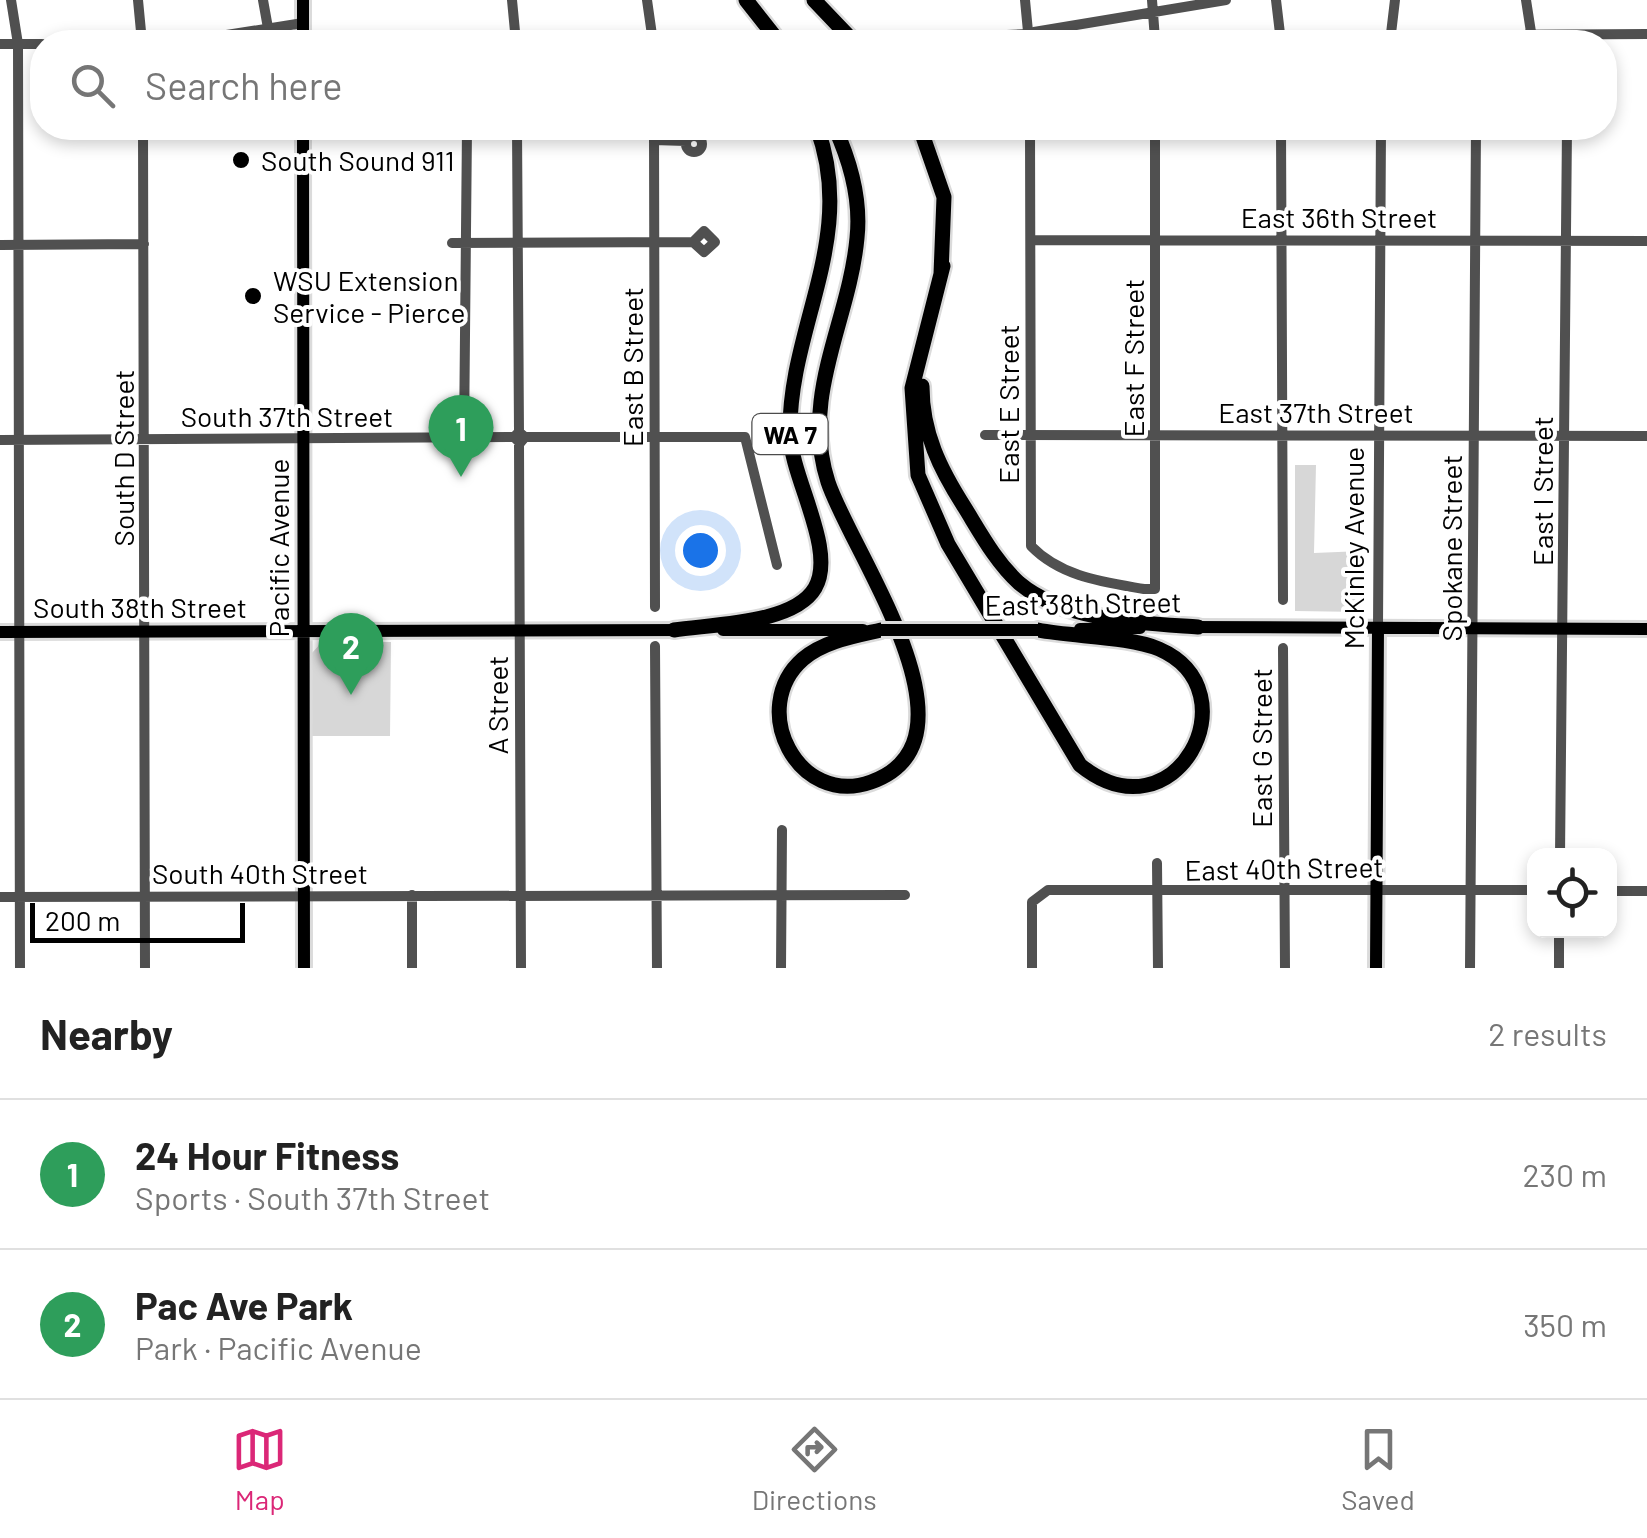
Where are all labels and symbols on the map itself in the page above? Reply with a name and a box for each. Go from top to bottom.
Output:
place label: South Sound 911 [261,143,455,177]
marker: South Sound 911 [230,149,252,171]
street label: East 36th Street [1241,200,1437,234]
place label: WSU Extension Service - Pierce [273,263,465,329]
street label: East F Street [1116,279,1150,437]
marker: WSU Extension Service - Pierce [242,285,264,307]
street label: East B Street [615,287,649,447]
street label: East E Street [991,324,1025,484]
street label: South D Street [106,370,140,546]
pin: 1 [428,394,494,477]
street label: East 37th Street [1218,395,1414,429]
street label: South 37th Street [181,399,393,433]
road number: WA 7 [752,414,828,454]
street label: East I Street [1525,416,1559,566]
street label: McKinley Avenue [1336,447,1370,649]
street label: Spokane Street [1434,455,1468,641]
street label: Pacific Avenue [261,459,295,637]
your location [675,525,726,576]
street label: East 38th Street [984,584,1182,622]
street label: South 38th Street [33,590,247,624]
pin: 2 [318,612,384,695]
street label: A Street [480,655,514,755]
street label: East G Street [1244,668,1278,828]
street label: East 40th Street [1184,849,1384,887]
street label: South 40th Street [152,856,368,890]
scale bar [30,898,245,943]

